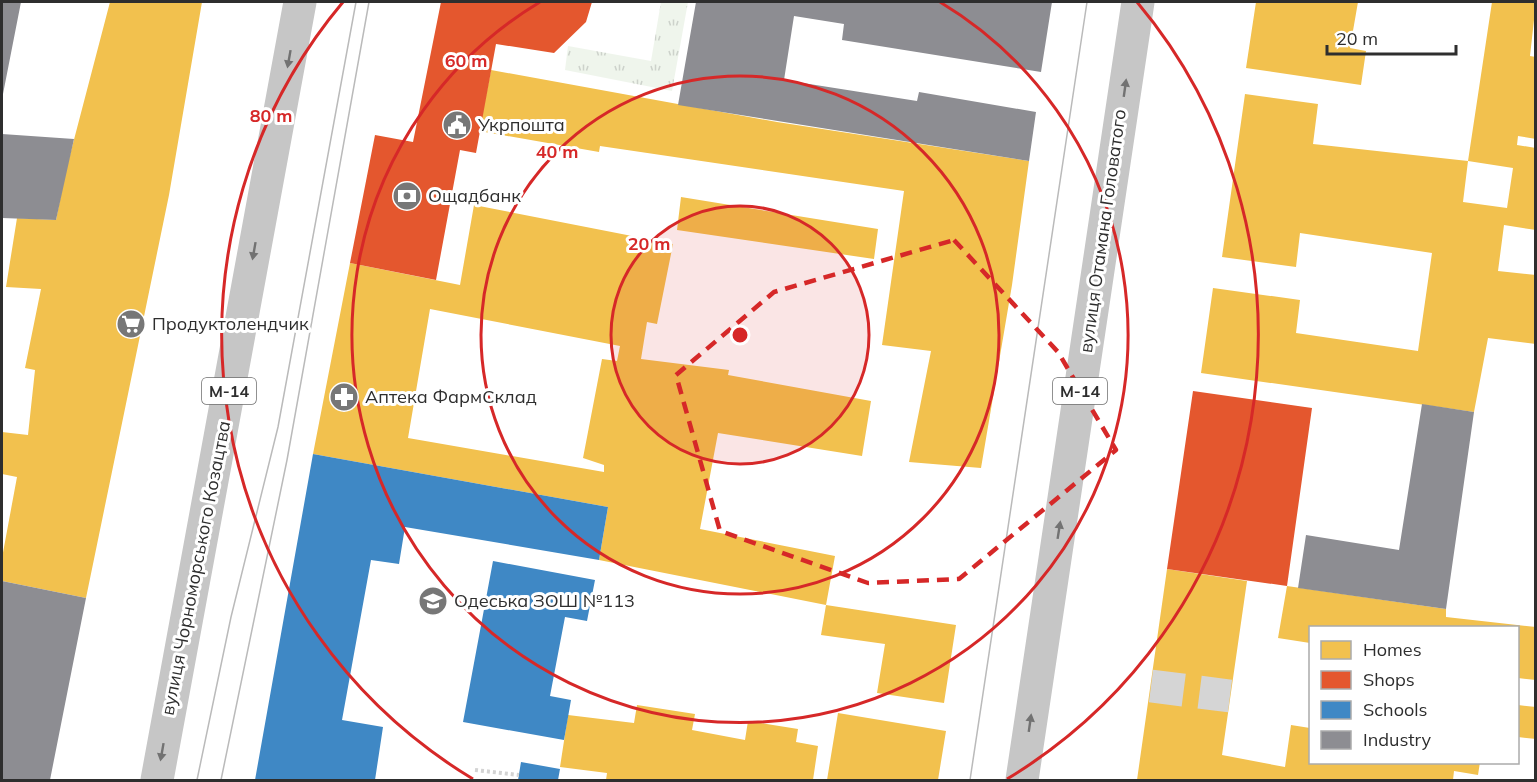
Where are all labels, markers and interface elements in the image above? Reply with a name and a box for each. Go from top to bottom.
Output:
scale bar [1327,18,1456,56]
text: 20 m [1336,27,1378,50]
text: 60 m [445,49,487,72]
one-way arrow [284,50,293,69]
one-way arrow [1120,78,1129,97]
text: 80 m [250,104,292,127]
street label: вулиця Отамана Головатого [1074,108,1131,354]
public building icon: Укрпошта [441,109,473,141]
place label: Укрпошта [477,113,565,136]
text: 40 m [536,140,578,163]
bank icon: Ощадбанк [391,180,423,212]
place label: Ощадбанк [428,184,521,207]
text: 20 m [628,232,670,255]
one-way arrow [249,242,258,261]
supermarket icon: Продуктолендчик [115,308,147,340]
place label: Продуктолендчик [152,312,309,335]
centre of rings [730,325,750,345]
road number: М-14 [202,378,256,404]
road number: М-14 [1053,378,1107,404]
pharmacy icon: Аптека ФармСклад [328,381,360,413]
place label: Аптека ФармСклад [365,385,537,408]
street label: вулиця Чорноморського Козацтва [156,419,235,717]
one-way arrow [1054,520,1063,539]
school or university icon: Одеська ЗОШ №113 [417,585,449,617]
place label: Одеська ЗОШ №113 [454,589,635,612]
legend [1309,626,1519,764]
text: Homes [1363,638,1422,661]
text: Shops [1363,668,1415,691]
text: Schools [1363,698,1428,721]
one-way arrow [1026,713,1035,732]
text: Industry [1363,728,1432,751]
one-way arrow [157,743,166,762]

